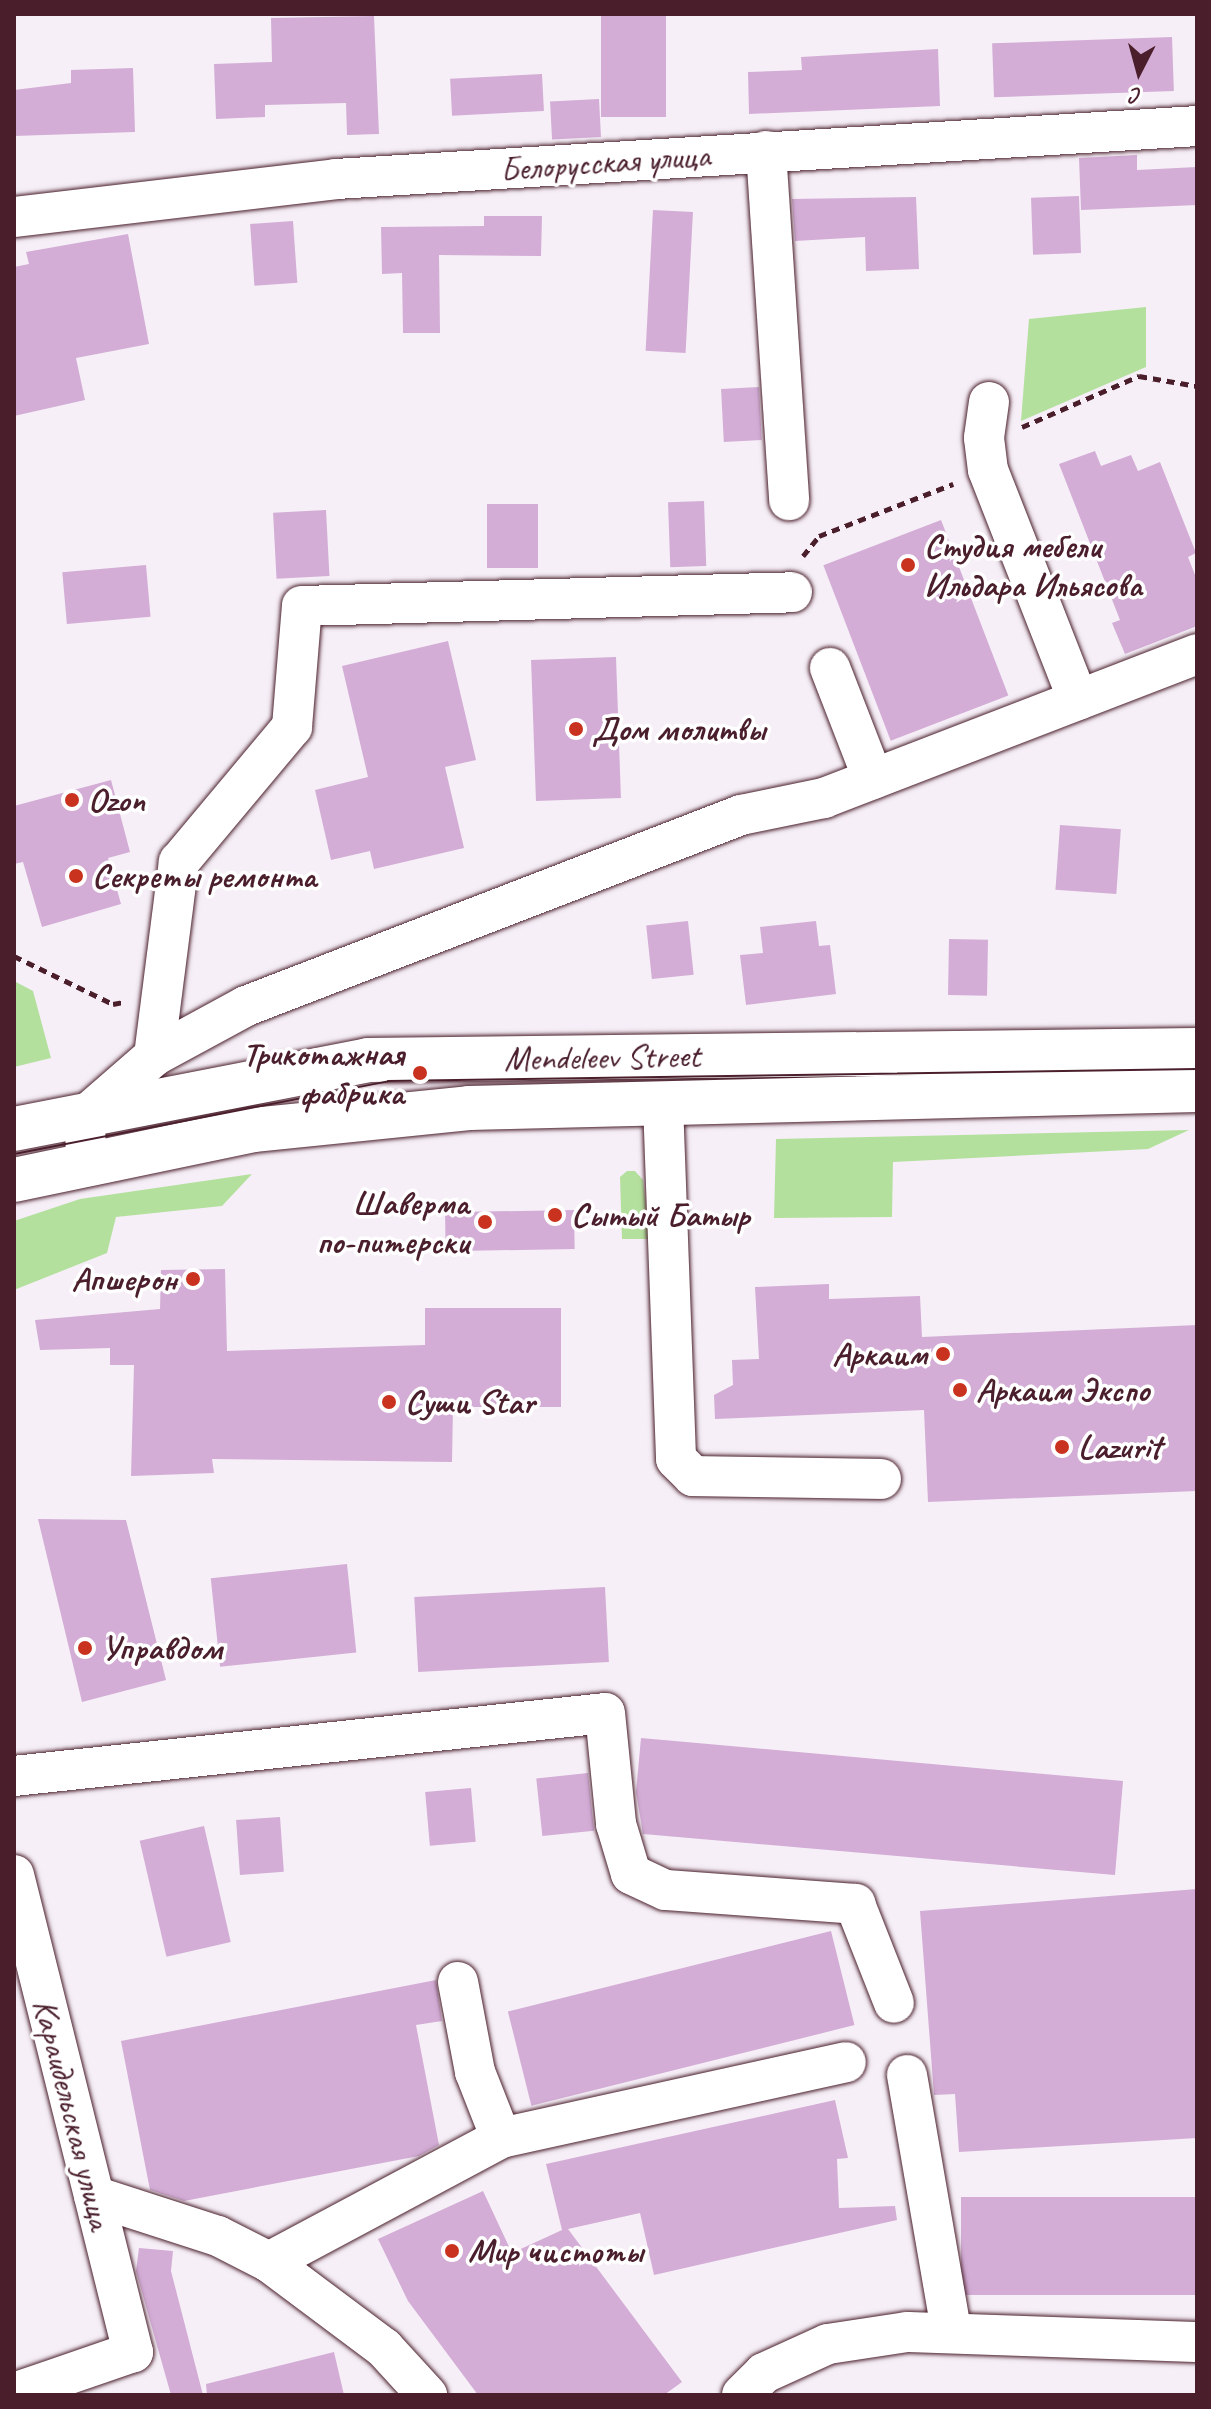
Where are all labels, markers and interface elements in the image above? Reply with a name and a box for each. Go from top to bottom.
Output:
north arrow [1099,32,1179,112]
text: С [1130,81,1143,110]
street label: Белорусская улица [498,134,712,190]
place label: Студия мебели Ильдара Ильясова [924,525,1144,604]
marker: Студия мебели Ильдара Ильясова [899,556,917,574]
place label: Дом молитвы [592,709,765,749]
marker: Дом молитвы [567,720,585,738]
place label: Ozon [88,780,145,820]
marker: Ozon [63,791,81,809]
place label: Секреты ремонта [92,856,316,896]
marker: Секреты ремонта [67,867,85,885]
place label: Трикотажная фабрика [243,1033,404,1112]
street label: Mendeleev Street [503,1035,701,1079]
marker: Трикотажная фабрика [411,1064,429,1082]
place label: Шаверма по-питерски [316,1182,469,1262]
place label: Сытый Батыр [571,1195,749,1235]
marker: Сытый Батыр [546,1206,564,1224]
marker: Шаверма по-питерски [476,1213,494,1231]
place label: Апшерон [71,1259,177,1299]
marker: Апшерон [184,1270,202,1288]
place label: Аркаим [832,1334,927,1374]
marker: Аркаим [934,1345,952,1363]
place label: Аркаим Экспо [976,1370,1149,1410]
marker: Аркаим Экспо [951,1381,969,1399]
place label: Суши Star [405,1382,534,1422]
marker: Суши Star [380,1393,398,1411]
place label: Lazurit [1078,1427,1161,1467]
marker: Lazurit [1053,1438,1071,1456]
place label: Управдом [101,1628,222,1668]
marker: Управдом [76,1639,94,1657]
street label: Караидельская улица [25,1995,121,2233]
place label: Мир чистоты [468,2231,635,2271]
marker: Мир чистоты [443,2242,461,2260]

